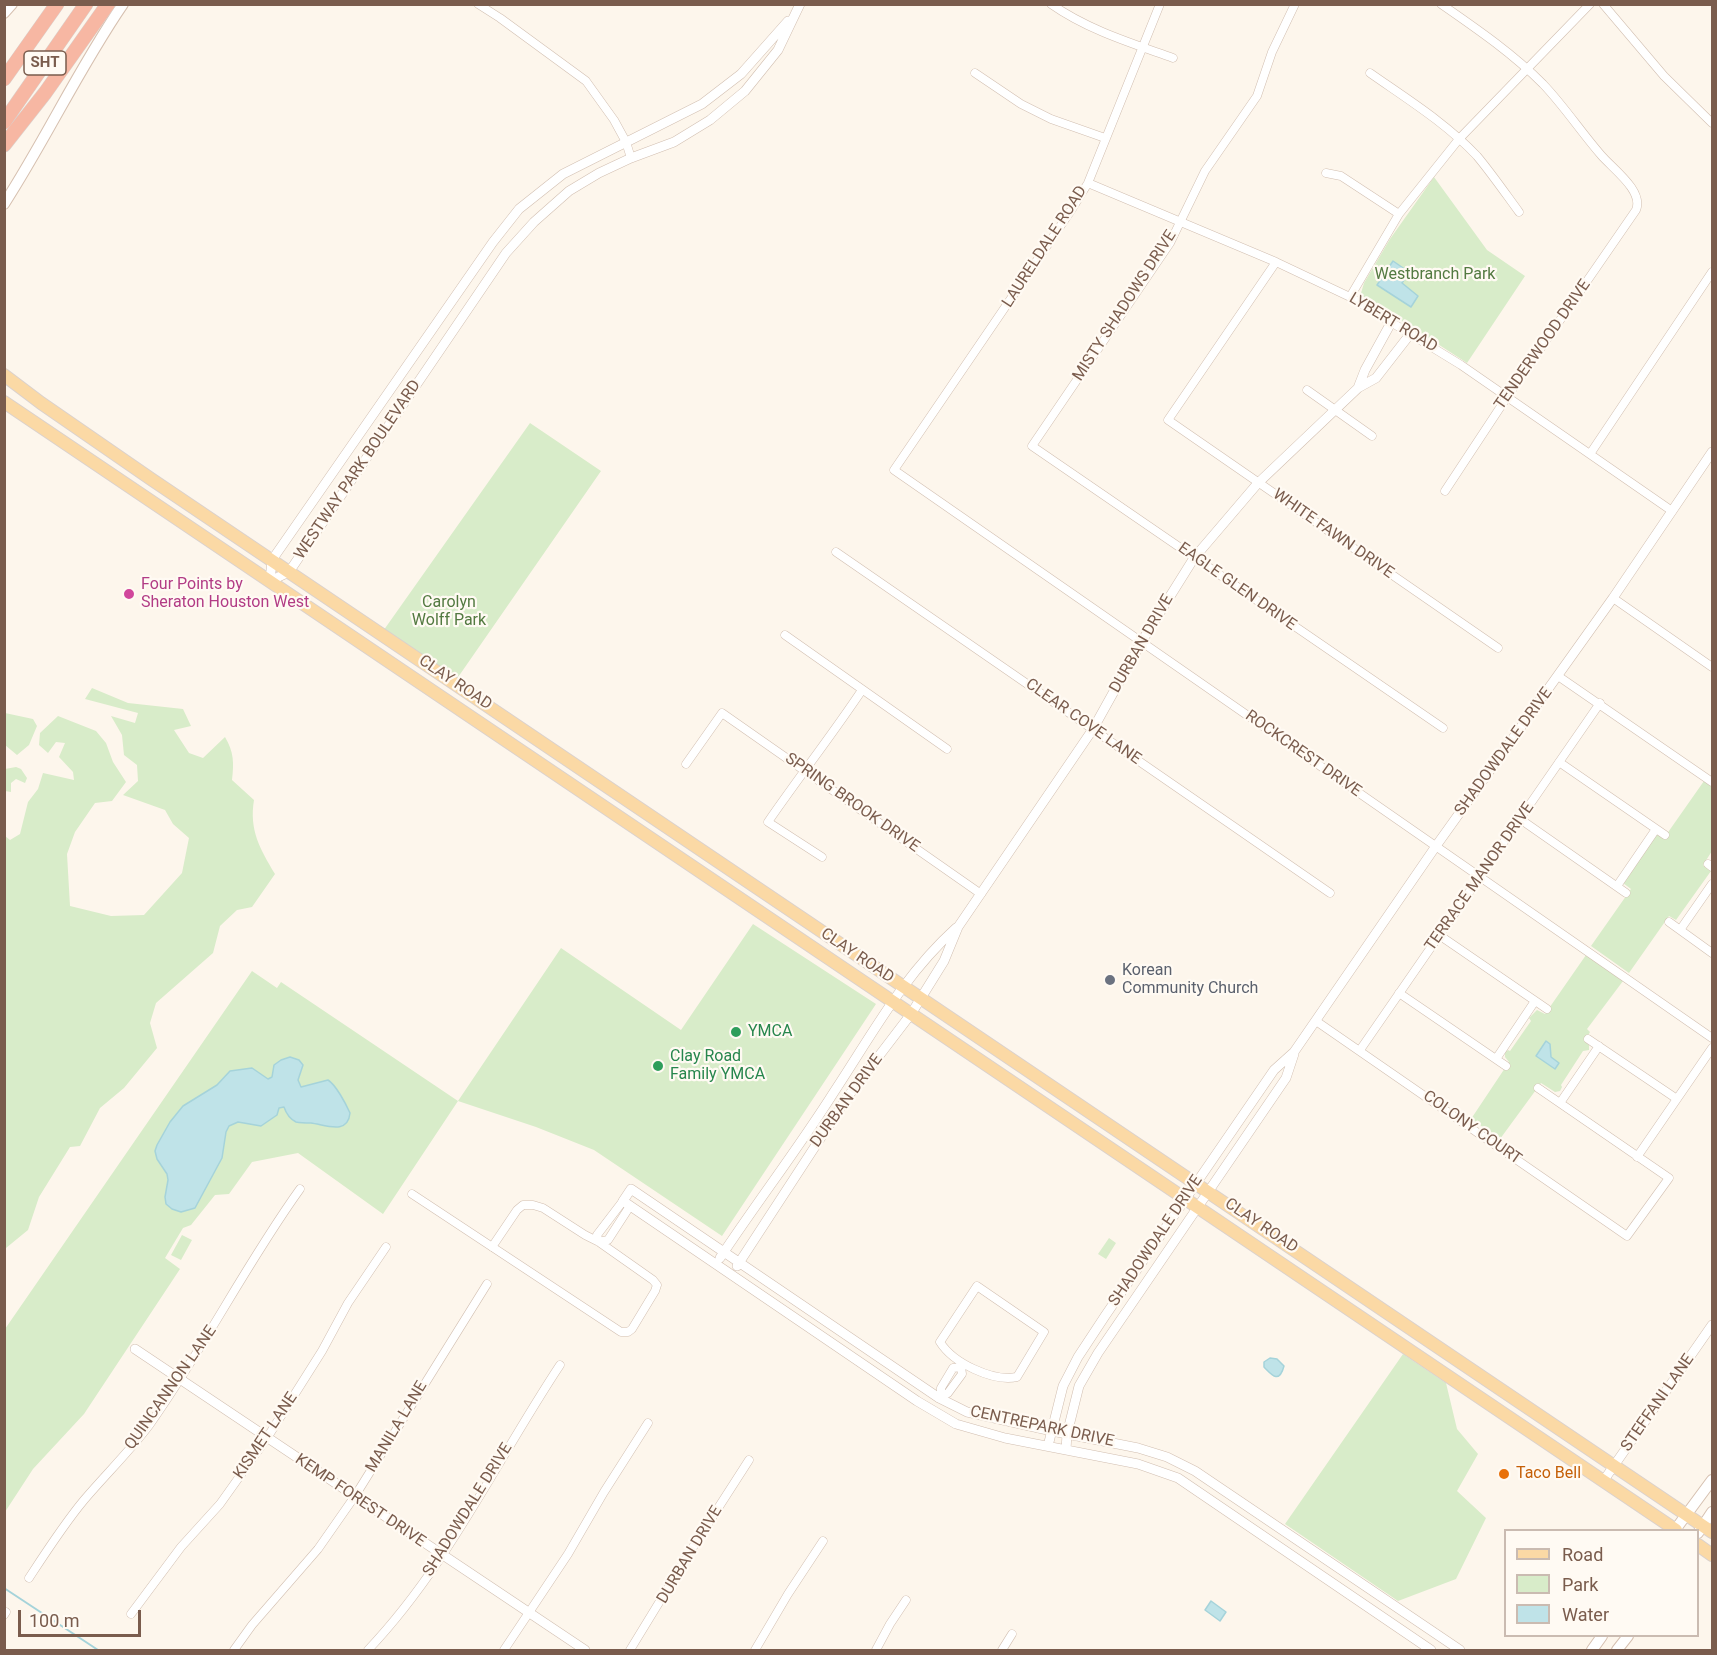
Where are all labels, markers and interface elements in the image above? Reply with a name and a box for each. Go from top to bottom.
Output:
road number: SHT [24,51,66,75]
street label: LAURELDALE ROAD [999,183,1091,311]
street label: MISTY SHADOWS DRIVE [1069,227,1181,385]
park label: Westbranch Park [1375,265,1495,285]
street label: TENDERWOOD DRIVE [1491,276,1595,414]
street label: LYBERT ROAD [1345,289,1441,357]
street label: WESTWAY PARK BOULEVARD [291,377,425,563]
street label: WHITE FAWN DRIVE [1269,485,1397,583]
street label: EAGLE GLEN DRIVE [1174,539,1300,635]
place label: Four Points by Sheraton Houston West [141,575,309,613]
marker: Four Points by Sheraton Houston West [122,587,136,601]
street label: DURBAN DRIVE [1106,591,1178,697]
park label: Carolyn Wolff Park [412,593,486,631]
street label: CLAY ROAD [415,652,495,714]
street label: CLEAR COVE LANE [1022,675,1144,769]
street label: SHADOWDALE DRIVE [1451,684,1557,820]
street label: ROCKCREST DRIVE [1241,707,1365,801]
street label: SPRING BROOK DRIVE [781,749,923,857]
street label: TERRACE MANOR DRIVE [1421,799,1539,955]
street label: CLAY ROAD [817,925,897,987]
place label: Korean Community Church [1122,961,1258,999]
marker: Korean Community Church [1103,973,1117,987]
place label: YMCA [748,1022,792,1042]
marker: YMCA [729,1025,743,1039]
place label: Clay Road Family YMCA [670,1047,765,1085]
street label: DURBAN DRIVE [807,1051,887,1151]
marker: Clay Road Family YMCA [651,1059,665,1073]
street label: COLONY COURT [1419,1087,1525,1169]
street label: SHADOWDALE DRIVE [1105,1172,1207,1310]
street label: CLAY ROAD [1221,1195,1301,1257]
street label: QUINCANNON LANE [121,1322,221,1454]
street label: STEFFANI LANE [1617,1351,1699,1455]
street label: MANILA LANE [362,1378,432,1476]
street label: KISMET LANE [230,1389,302,1483]
street label: CENTREPARK DRIVE [968,1402,1116,1452]
street label: SHADOWDALE DRIVE [419,1440,517,1580]
street label: KEMP FOREST DRIVE [291,1450,429,1552]
place label: Taco Bell [1516,1464,1581,1484]
marker: Taco Bell [1497,1467,1511,1481]
street label: DURBAN DRIVE [653,1503,727,1607]
legend [1504,1529,1699,1637]
text: Road [1562,1544,1603,1565]
text: Park [1562,1574,1598,1595]
scale bar [21,1598,144,1636]
text: Water [1562,1604,1609,1625]
text: 100 m [29,1610,80,1631]

